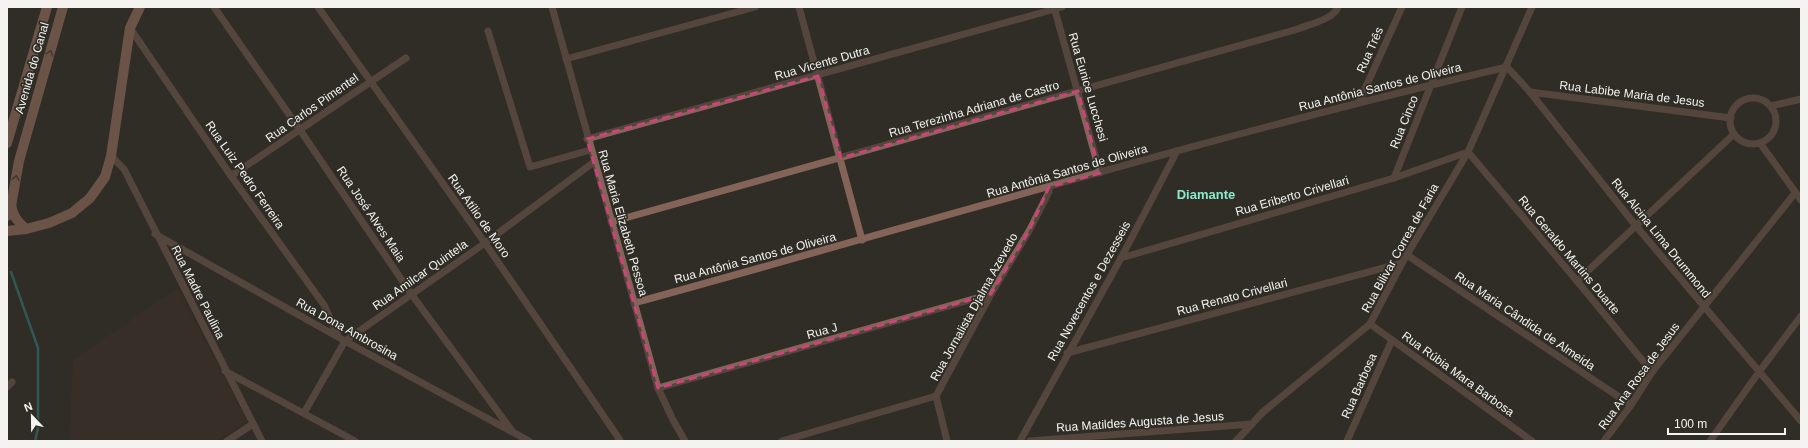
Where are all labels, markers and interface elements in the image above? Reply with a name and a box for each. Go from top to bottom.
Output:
street label: Avenida do Canal [12,21,52,115]
street label: Rua Três [1354,25,1386,75]
street label: Rua Eunice Lucchesi [1066,31,1110,143]
street label: Rua Vicente Dutra [773,43,871,83]
one-way arrow [45,50,54,57]
street label: Rua Antônia Santos de Oliveira [1297,60,1463,114]
street label: Rua Carlos Pimentel [263,71,361,145]
street label: Rua Terezinha Adriana de Castro [887,78,1061,140]
street label: Rua Labibe Maria de Jesus [1559,78,1705,110]
street label: Rua Cinco [1387,93,1421,151]
street label: Rua Luiz Pedro Ferreira [203,119,288,232]
street label: Rua Antônia Santos de Oliveira [985,141,1149,201]
street label: Rua Maria Elizabeth Pessoa [595,148,651,298]
street label: Rua José Alves Maia [334,164,408,265]
street label: Rua Atílio de Moro [445,172,513,261]
street label: Rua Eriberto Crivellari [1234,173,1350,219]
one-way arrow [11,175,19,181]
street label: Rua Alcina Lima Drummond [1609,176,1713,300]
street label: Rua Bilivar Correa de Faria [1359,181,1442,315]
district label: Diamante [1177,187,1235,202]
street label: Rua Geraldo Martins Duarte [1515,193,1623,317]
street label: Rua Novecentos e Dezesseis [1045,219,1133,363]
street label: Rua Antônia Santos de Oliveira [673,230,838,286]
street label: Rua Jornalista Djalma Azevedo [927,230,1021,383]
street label: Rua Amilcar Quintela [370,237,470,313]
street label: Rua Madre Paulina [168,243,228,341]
street label: Rua Maria Cândida de Almeida [1452,269,1598,373]
street label: Rua Renato Crivellari [1175,275,1289,319]
street label: Rua Dona Ambrosina [294,295,401,363]
street label: Rua J [805,320,839,342]
street label: Rua Ana Rosa de Jesus [1595,320,1683,432]
street label: Rua Rúbia Mara Barbosa [1399,329,1517,420]
street label: Rua Barbosa [1338,351,1380,421]
north arrow [12,396,52,436]
text: N [22,400,34,414]
street label: Rua Matildes Augusta de Jesus [1056,409,1224,435]
scale bar [1668,410,1785,436]
text: 100 m [1674,417,1707,431]

